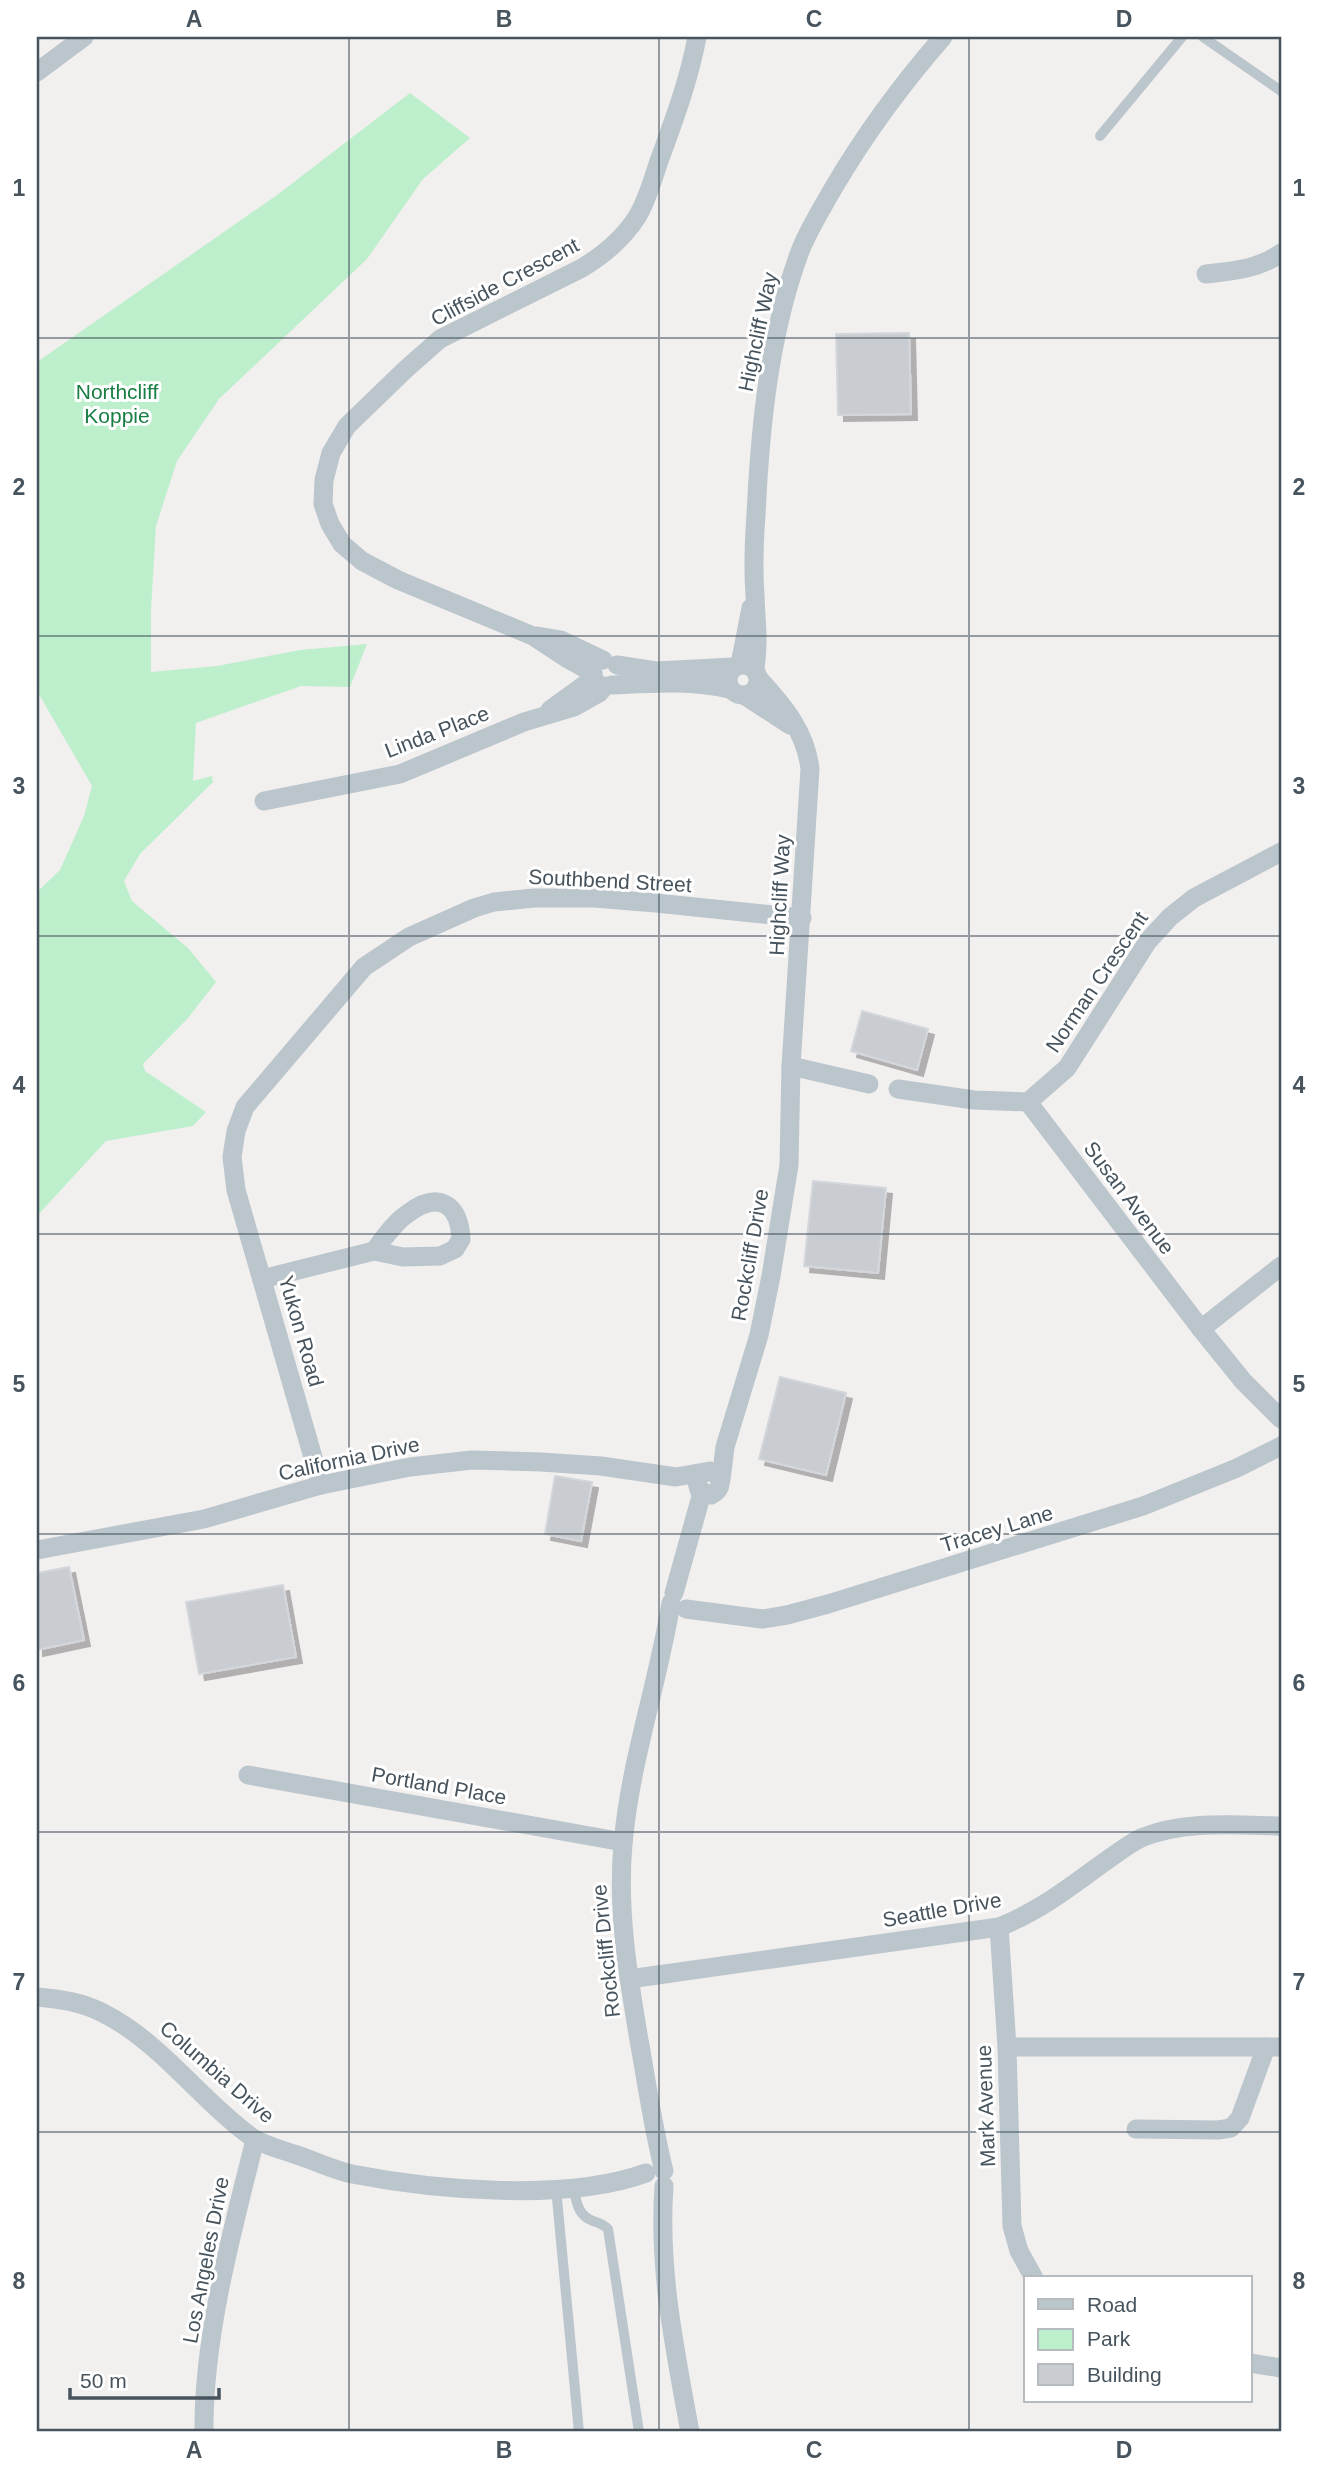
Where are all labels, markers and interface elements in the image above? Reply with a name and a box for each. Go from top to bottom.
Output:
text: A [186,6,202,32]
text: B [496,6,512,32]
text: C [806,6,822,32]
text: D [1116,6,1132,32]
text: 1 [13,175,26,201]
text: 1 [1293,175,1306,201]
street label: Cliffside Crescent [427,233,583,330]
street label: Highcliff Way [734,270,781,394]
park label: Northcliff Koppie [76,380,158,427]
text: 2 [13,474,25,500]
text: 2 [1293,474,1305,500]
street label: Linda Place [381,701,492,762]
text: 3 [13,773,25,799]
text: 3 [1293,773,1305,799]
street label: Highcliff Way [765,833,794,956]
street label: Southbend Street [528,865,692,896]
street label: Norman Crescent [1041,907,1152,1056]
text: 4 [13,1072,26,1098]
text: 4 [1293,1072,1306,1098]
street label: Susan Avenue [1080,1137,1179,1259]
street label: Rockcliff Drive [727,1187,772,1323]
street label: Yukon Road [275,1273,328,1389]
text: 5 [13,1371,26,1397]
text: 5 [1293,1371,1306,1397]
street label: California Drive [276,1432,421,1485]
street label: Tracey Lane [938,1501,1056,1556]
text: 6 [13,1670,25,1696]
text: 6 [1293,1670,1305,1696]
street label: Portland Place [370,1762,508,1809]
street label: Rockcliff Drive [587,1883,624,2019]
street label: Seattle Drive [881,1888,1003,1931]
text: 7 [13,1969,25,1995]
text: 7 [1293,1969,1305,1995]
street label: Columbia Drive [156,2016,279,2127]
street label: Mark Avenue [972,2045,999,2167]
street label: Los Angeles Drive [178,2175,233,2345]
text: 8 [13,2268,26,2294]
text: 8 [1293,2268,1306,2294]
legend [1024,2276,1252,2402]
text: Road [1087,2293,1137,2316]
text: Park [1087,2327,1131,2350]
scale bar [70,2357,219,2401]
text: Building [1087,2363,1162,2386]
text: 50 m [80,2369,127,2392]
text: A [186,2437,202,2463]
text: B [496,2437,512,2463]
text: C [806,2437,822,2463]
text: D [1116,2437,1132,2463]

